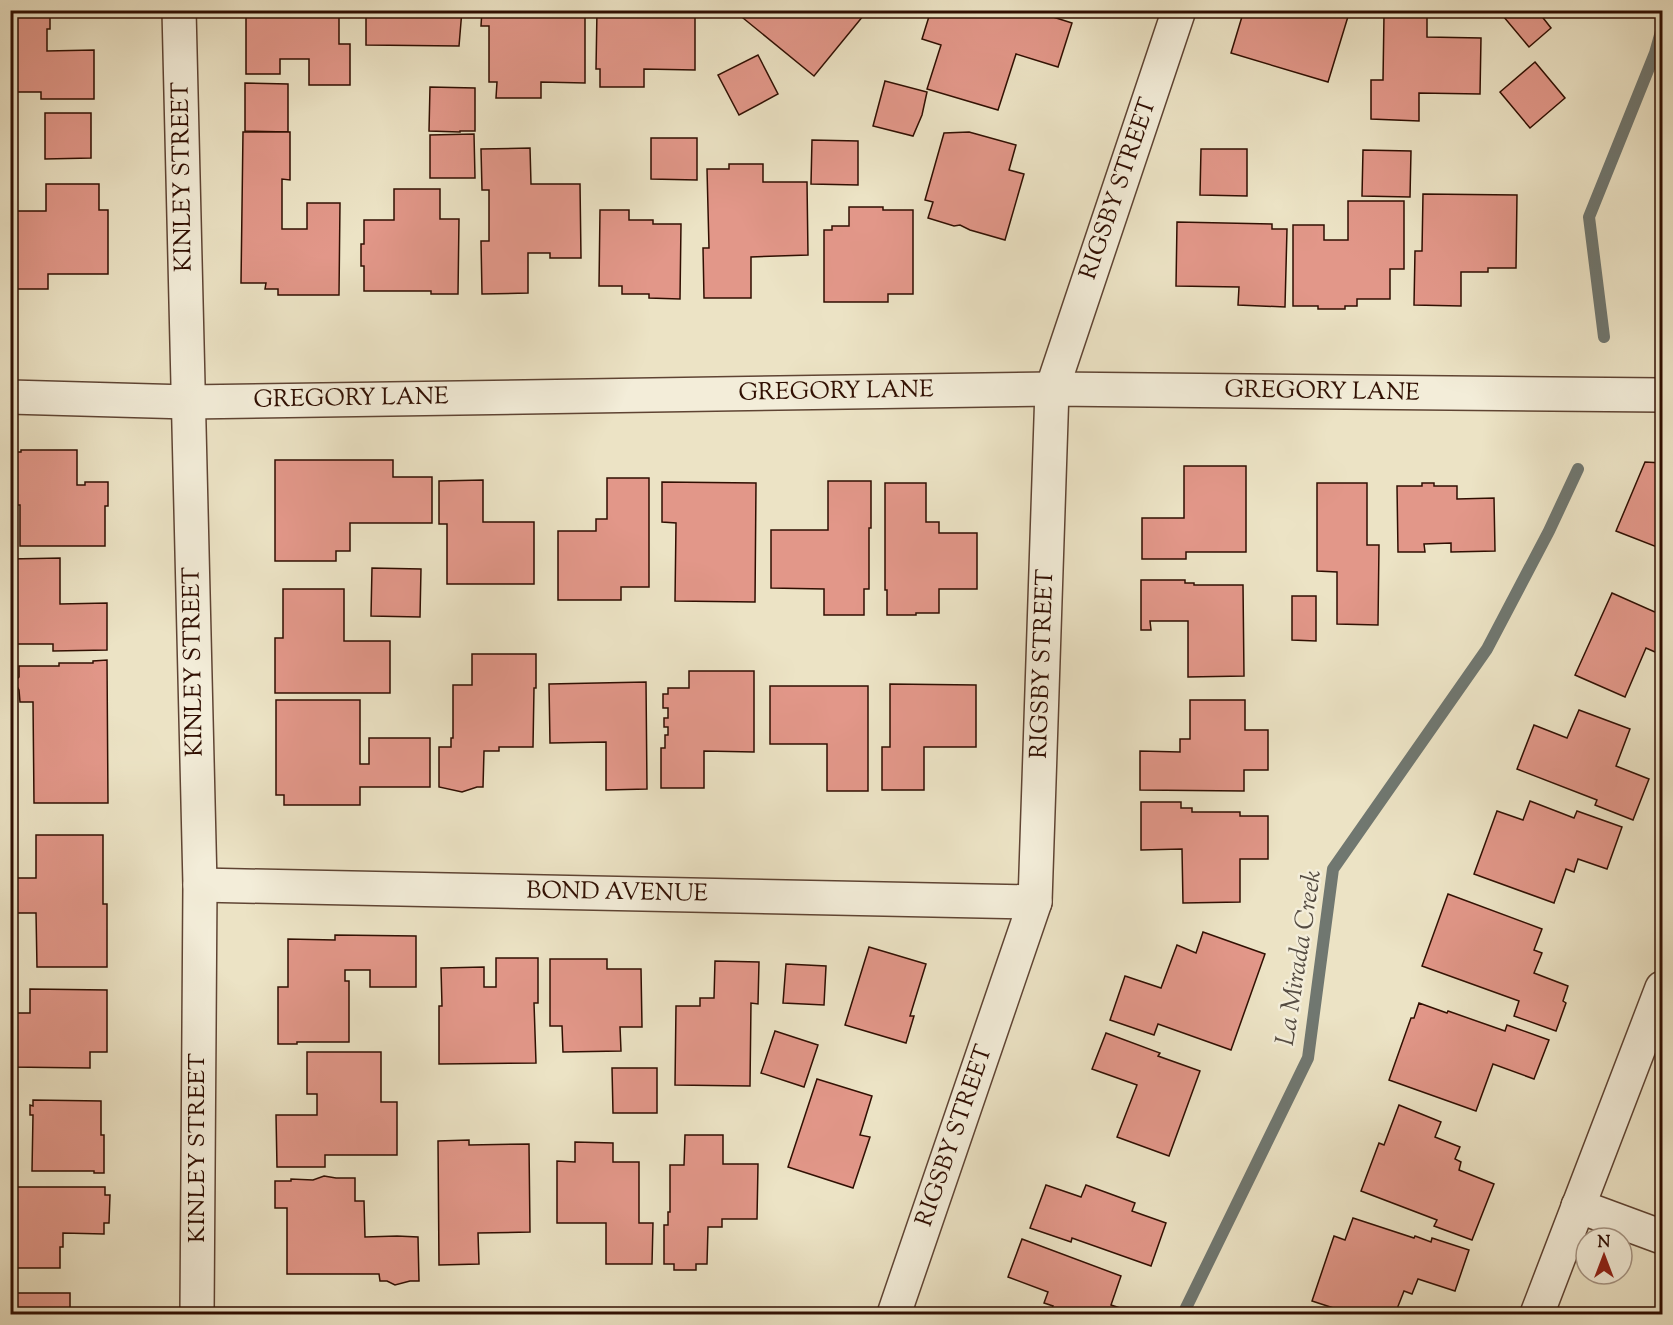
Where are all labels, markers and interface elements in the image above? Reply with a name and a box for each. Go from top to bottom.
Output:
street label: KINLEY STREET [164,82,202,272]
street label: RIGSBY STREET [1072,94,1166,284]
street label: GREGORY LANE [738,373,934,411]
street label: GREGORY LANE [1224,373,1420,411]
street label: GREGORY LANE [253,380,449,418]
street label: KINLEY STREET [175,567,213,757]
street label: RIGSBY STREET [1023,568,1063,760]
water label: La Mirada Creek [1268,867,1332,1049]
street label: BOND AVENUE [526,874,709,912]
street label: RIGSBY STREET [908,1041,1002,1231]
street label: KINLEY STREET [181,1053,215,1243]
north arrow [1574,1226,1634,1286]
text: N [1598,1232,1611,1255]

